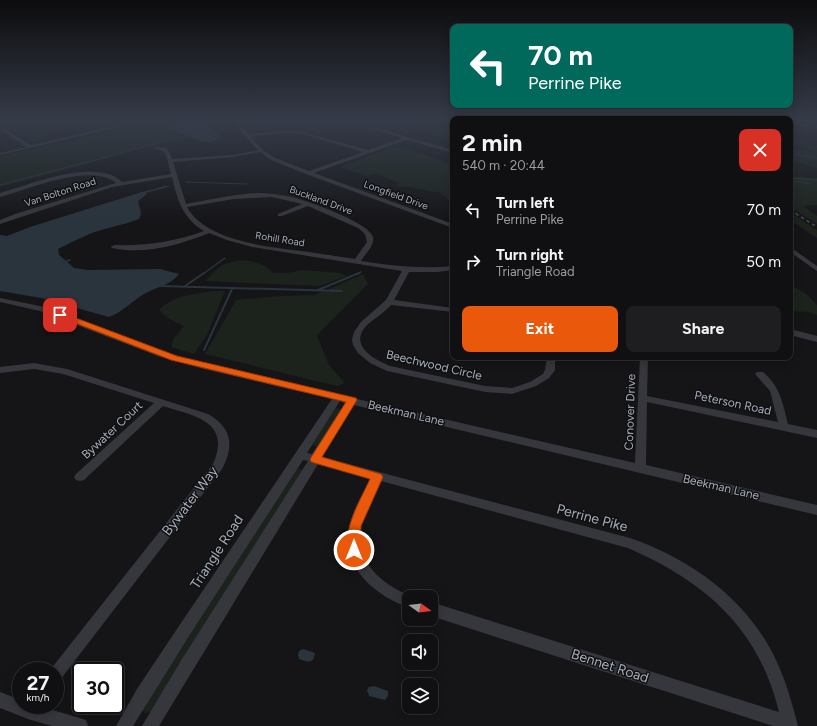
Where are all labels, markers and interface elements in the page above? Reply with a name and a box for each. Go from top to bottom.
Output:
text: 70 m [528,38,593,72]
icon: left [462,40,514,92]
text: Perrine Pike [528,72,622,94]
text: 2 min [462,128,522,157]
button: close [739,129,781,171]
text: 540 m · 20:44 [462,158,545,173]
street label: Van Bolton Road [23,174,98,210]
street label: Longfield Drive [362,177,430,213]
street label: Buckland Drive [288,183,355,218]
text: Turn left [496,194,554,212]
icon: left [462,199,484,221]
text: 70 m [747,201,781,219]
text: Perrine Pike [496,212,564,227]
street label: Rohill Road [254,229,306,249]
text: Turn right [496,246,564,264]
icon: right [462,251,484,273]
text: 50 m [746,253,781,271]
text: Triangle Road [496,264,575,279]
pin [43,298,77,332]
icon: arrive [49,304,71,326]
button: Exit [462,306,618,352]
button: Share [626,306,781,352]
street label: Beechwood Circle [385,347,484,383]
street label: Conover Drive [622,373,638,450]
street label: Peterson Road [693,388,773,418]
street label: Beekman Lane [366,397,446,429]
street label: Bywater Court [79,398,146,462]
street label: Bywater Way [158,463,222,539]
street label: Beekman Lane [681,471,761,503]
street label: Perrine Pike [555,500,630,536]
street label: Triangle Road [187,512,247,592]
position arrow [333,529,375,571]
north arrow [402,590,438,626]
map controls [402,590,438,714]
button: sound [402,634,438,670]
street label: Bennet Road [569,645,651,687]
speed limit sign: 30 [72,662,124,714]
text: 27 [27,671,49,695]
button: layers [402,678,438,714]
text: km/h [27,691,49,704]

